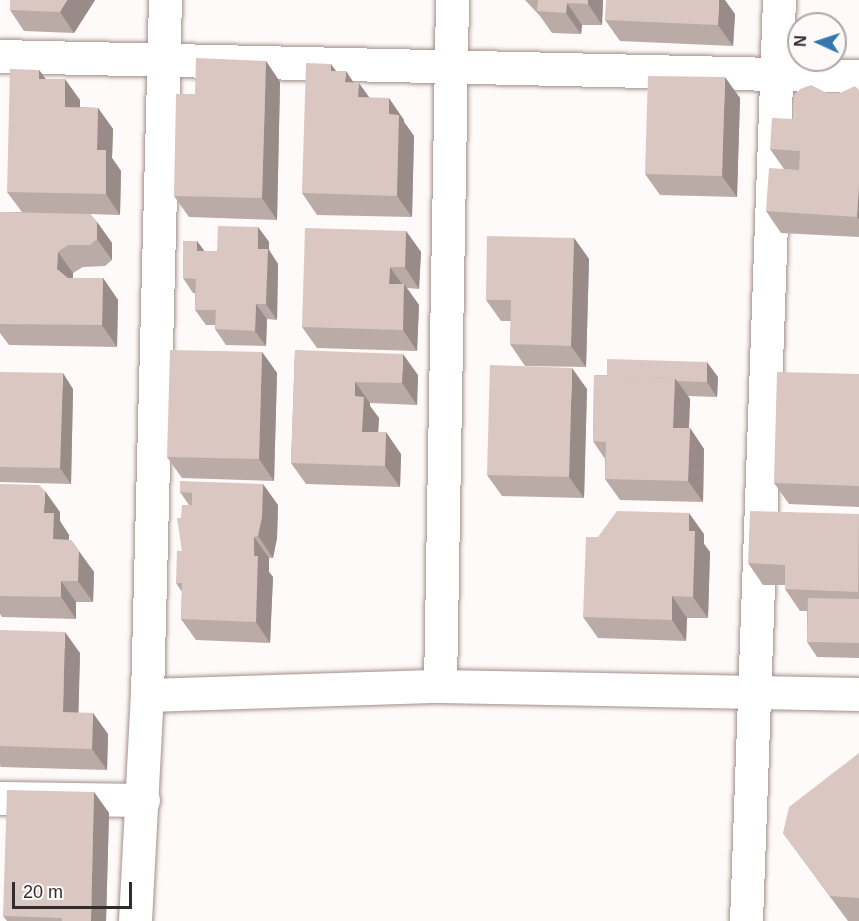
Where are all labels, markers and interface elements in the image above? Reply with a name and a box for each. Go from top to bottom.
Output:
north arrow [787,12,847,72]
text: N [792,35,809,47]
scale bar [15,870,135,908]
text: 20 m [23,882,63,902]

